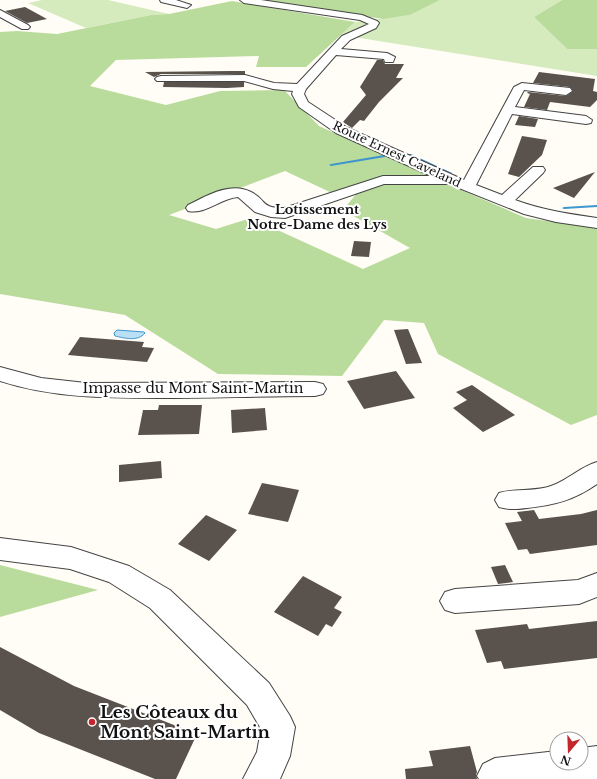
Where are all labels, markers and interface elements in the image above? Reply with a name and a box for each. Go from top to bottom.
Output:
street label: Route Ernest Caveland [330,118,464,190]
district label: Lotissement Notre-Dame des Lys [247,201,387,233]
street label: Impasse du Mont Saint-Martin [83,379,304,397]
place label: Les Côteaux du Mont Saint-Martin [100,702,271,743]
marker: Les Côteaux du Mont Saint-Martin [87,717,97,727]
north arrow [549,731,589,771]
text: N [558,752,573,769]

